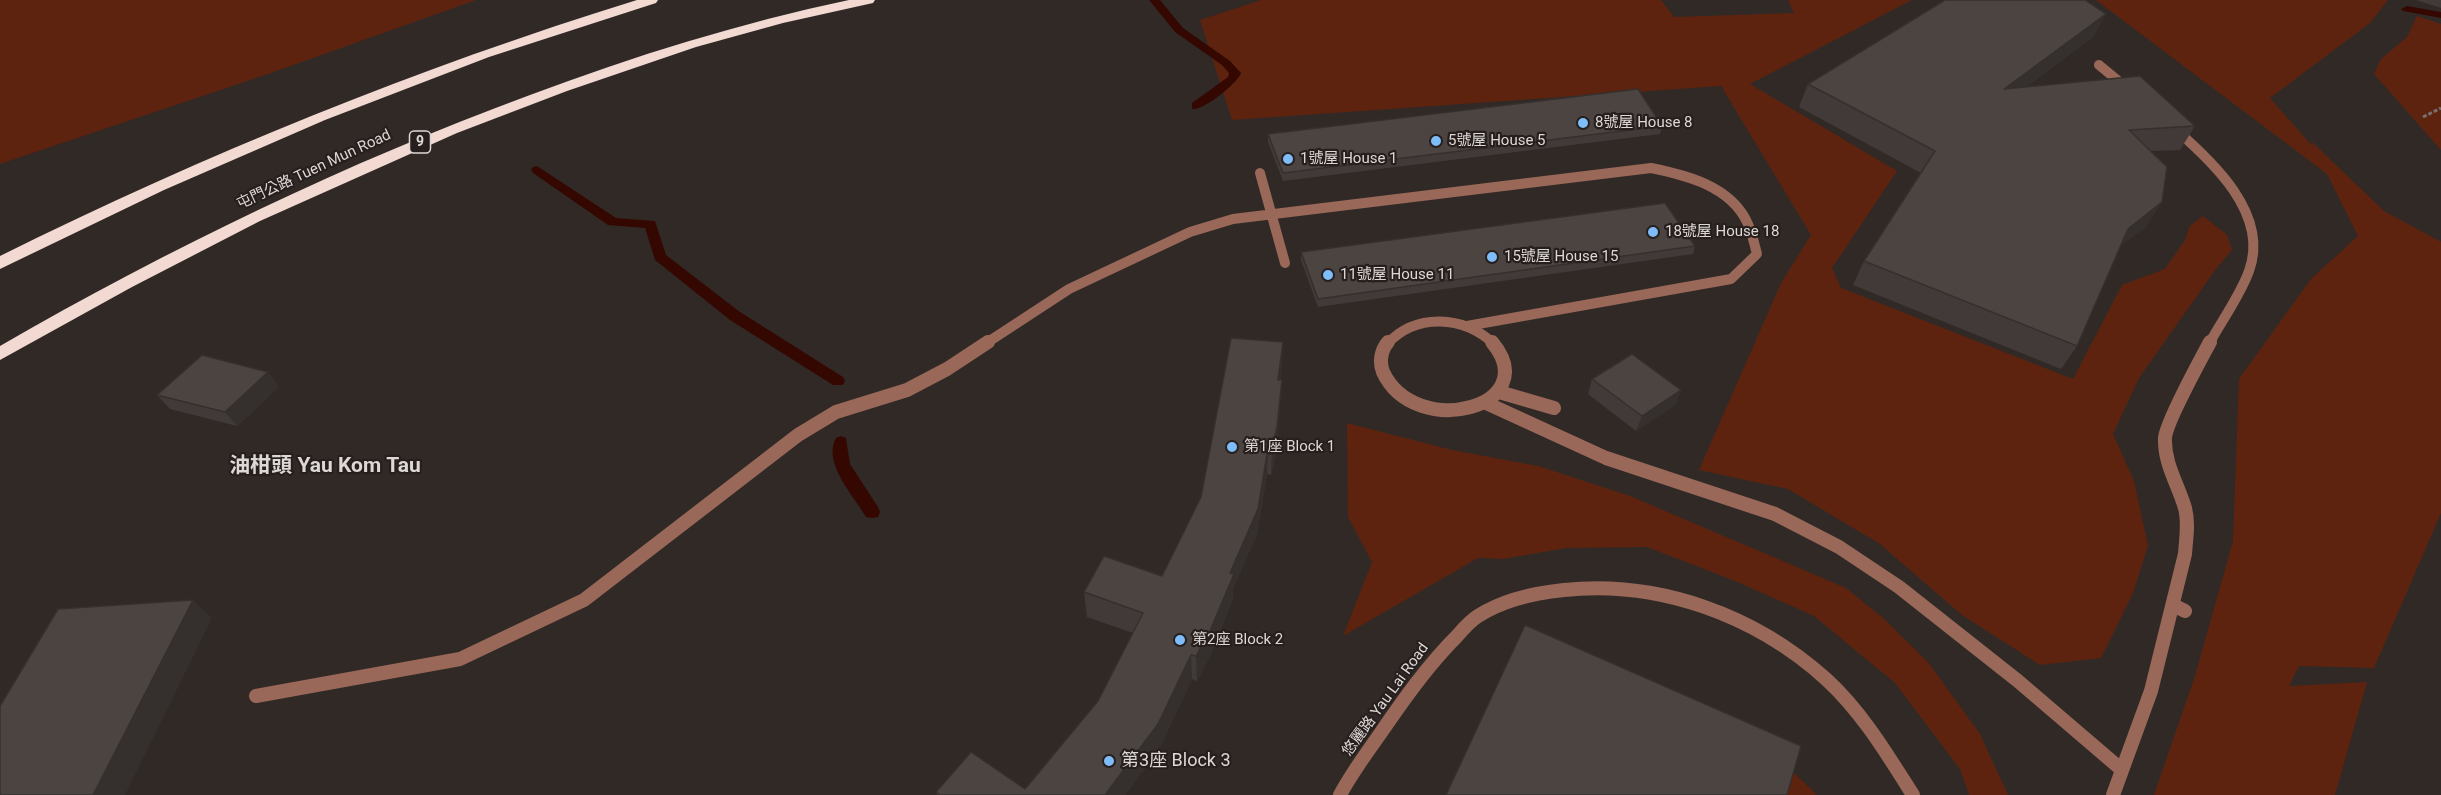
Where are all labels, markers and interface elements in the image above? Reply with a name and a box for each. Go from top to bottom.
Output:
place label: 8號屋 House 8 [1595,114,1693,132]
marker: 8號屋 House 8 [1576,116,1590,130]
street label: 屯門公路 Tuen Mun Road [234,126,394,214]
road number: 9 [410,131,430,153]
place label: 5號屋 House 5 [1448,132,1546,150]
marker: 5號屋 House 5 [1429,134,1443,148]
place label: 1號屋 House 1 [1300,150,1398,168]
marker: 1號屋 House 1 [1281,152,1295,166]
place label: 18號屋 House 18 [1665,223,1779,241]
marker: 18號屋 House 18 [1646,225,1660,239]
place label: 15號屋 House 15 [1504,248,1618,266]
marker: 15號屋 House 15 [1485,250,1499,264]
place label: 11號屋 House 11 [1340,266,1454,284]
marker: 11號屋 House 11 [1321,268,1335,282]
place label: 第1座 Block 1 [1244,438,1335,456]
marker: 第1座 Block 1 [1225,440,1239,454]
district label: 油柑頭 Yau Kom Tau [229,454,421,480]
place label: 第2座 Block 2 [1192,631,1283,649]
marker: 第2座 Block 2 [1173,633,1187,647]
street label: 悠麗路 Yau Lai Road [1339,640,1433,760]
place label: 第3座 Block 3 [1121,750,1231,772]
marker: 第3座 Block 3 [1102,754,1116,768]

